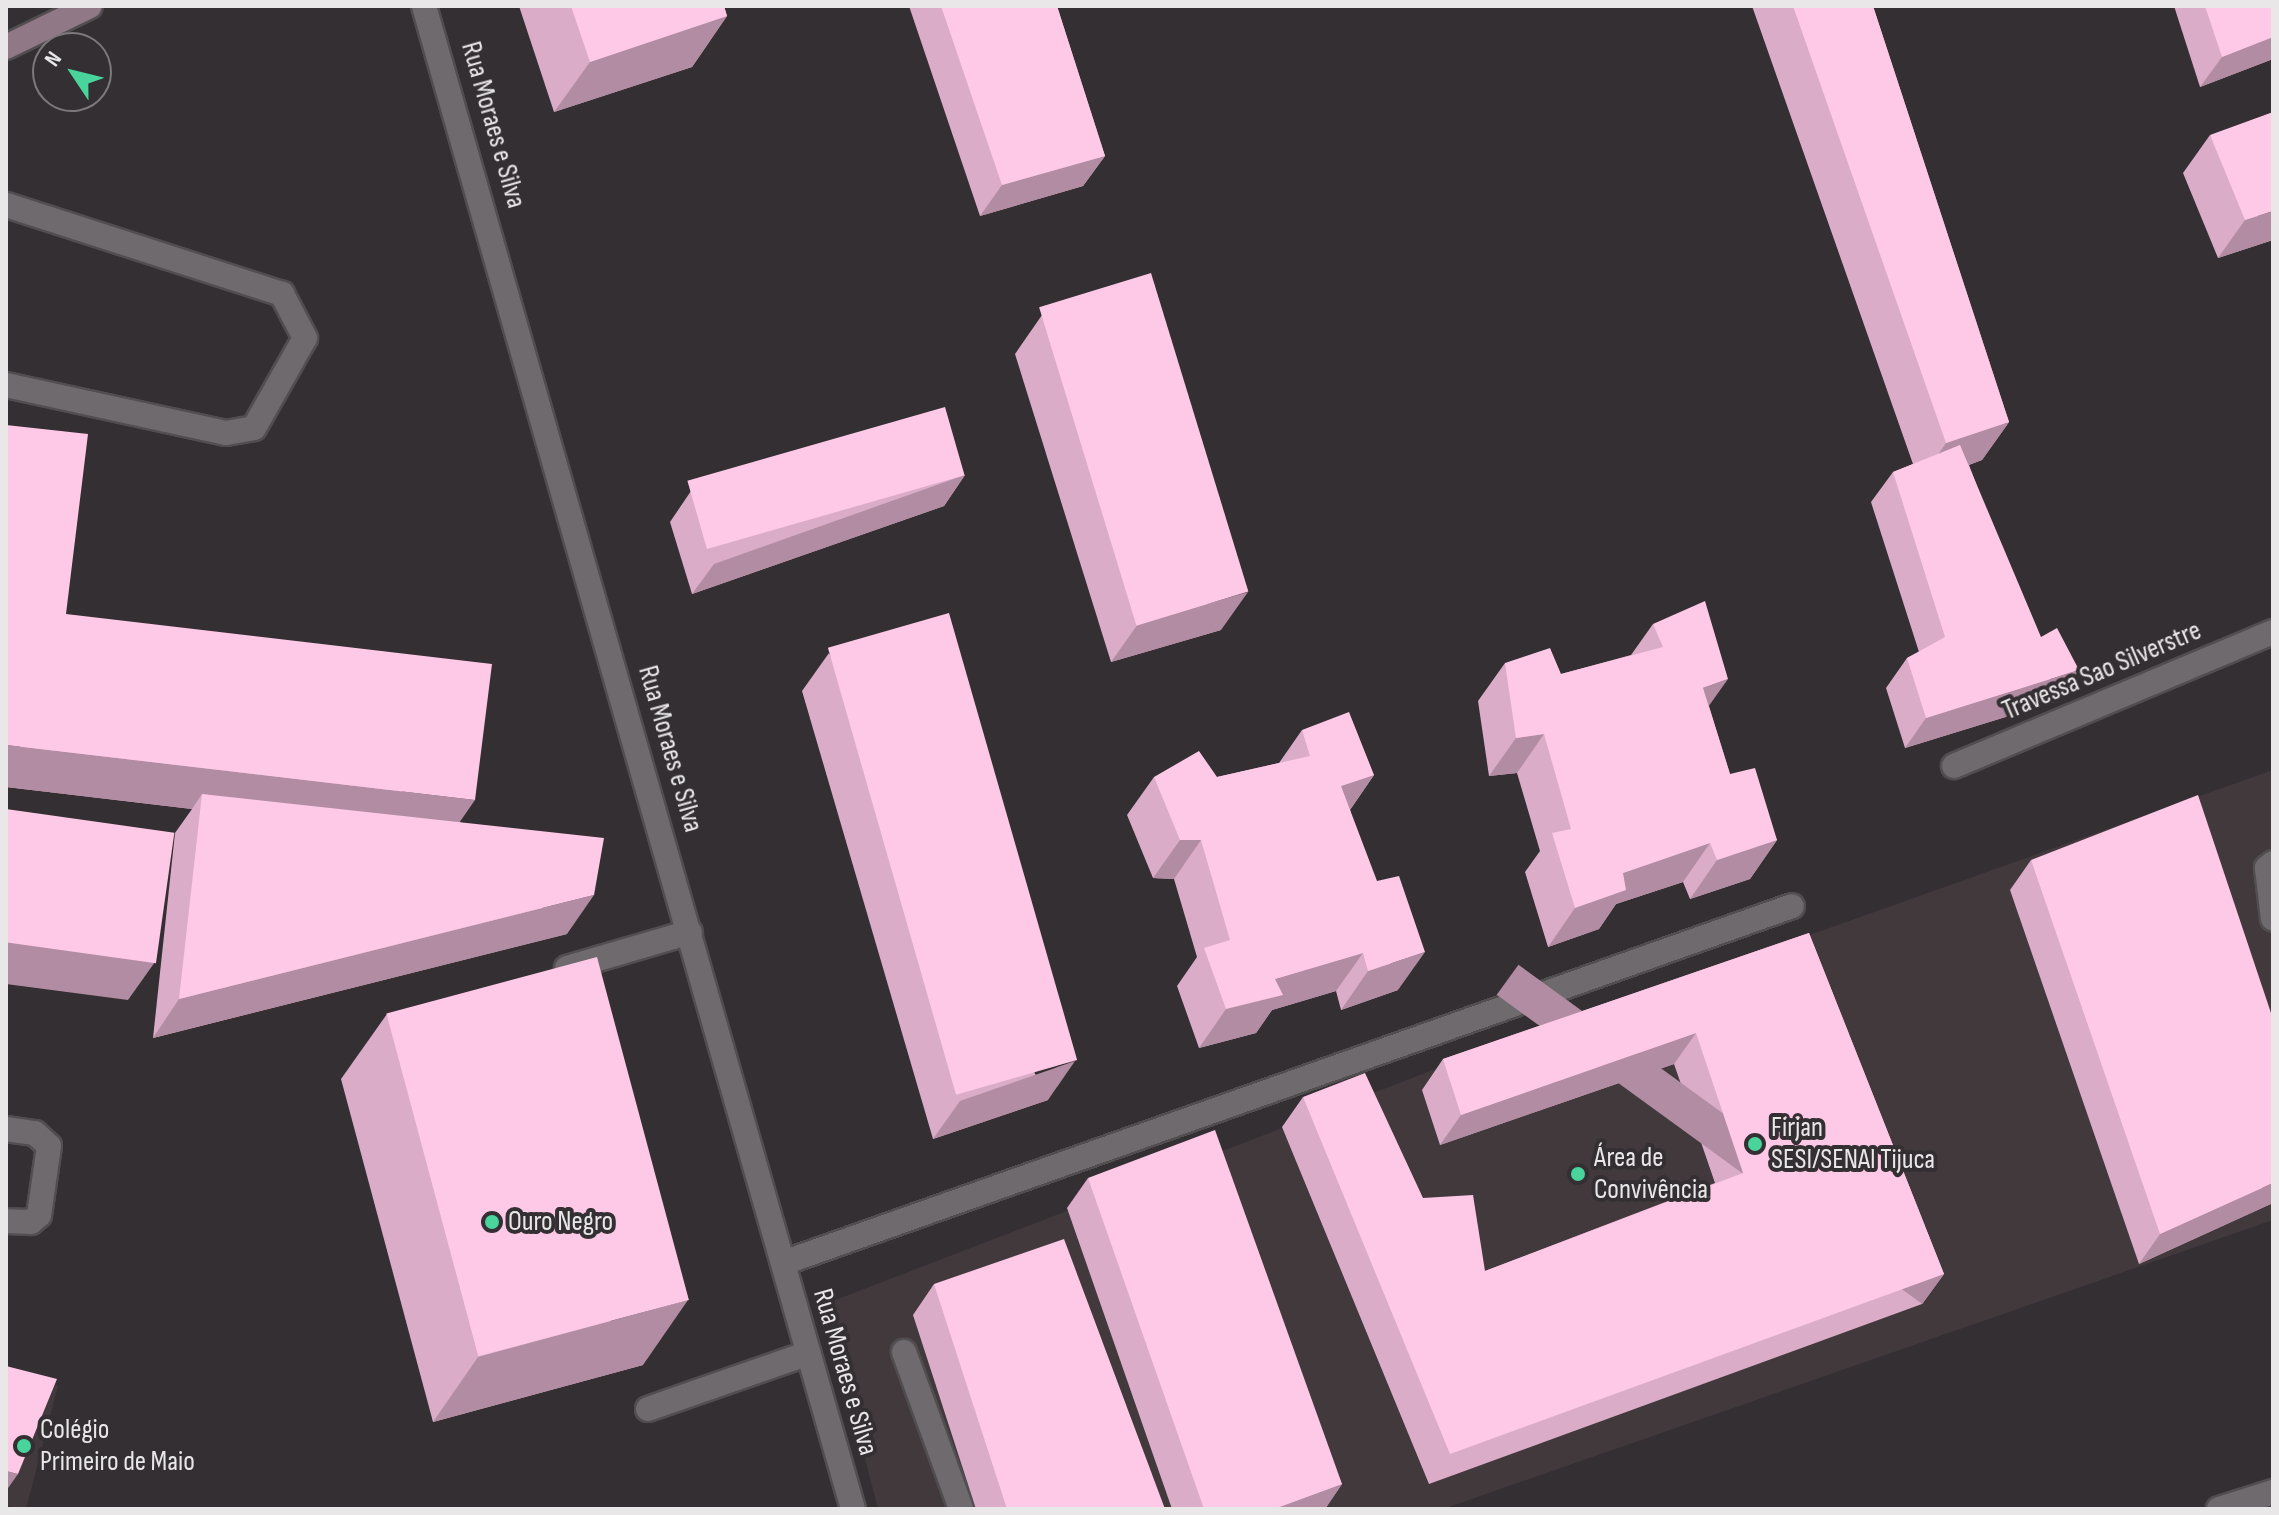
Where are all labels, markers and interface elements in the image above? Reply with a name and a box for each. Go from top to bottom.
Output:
north arrow [32,32,112,112]
street label: Rua Moraes e Silva [453,38,533,212]
text: N [39,47,68,72]
street label: Travessa Sao Silverstre [1998,614,2206,728]
street label: Rua Moraes e Silva [630,662,710,836]
place label: Firjan SESI/SENAI Tijuca [1771,1111,1935,1177]
marker: Firjan SESI/SENAI Tijuca [1746,1135,1764,1153]
place label: Área de Convivência [1594,1141,1708,1207]
marker: Área de Convivência [1569,1165,1587,1183]
place label: Ouro Negro [508,1205,613,1239]
marker: Ouro Negro [483,1213,501,1231]
street label: Rua Moraes e Silva [805,1285,885,1459]
place label: Colégio Primeiro de Maio [40,1413,195,1479]
marker: Colégio Primeiro de Maio [15,1437,33,1455]

